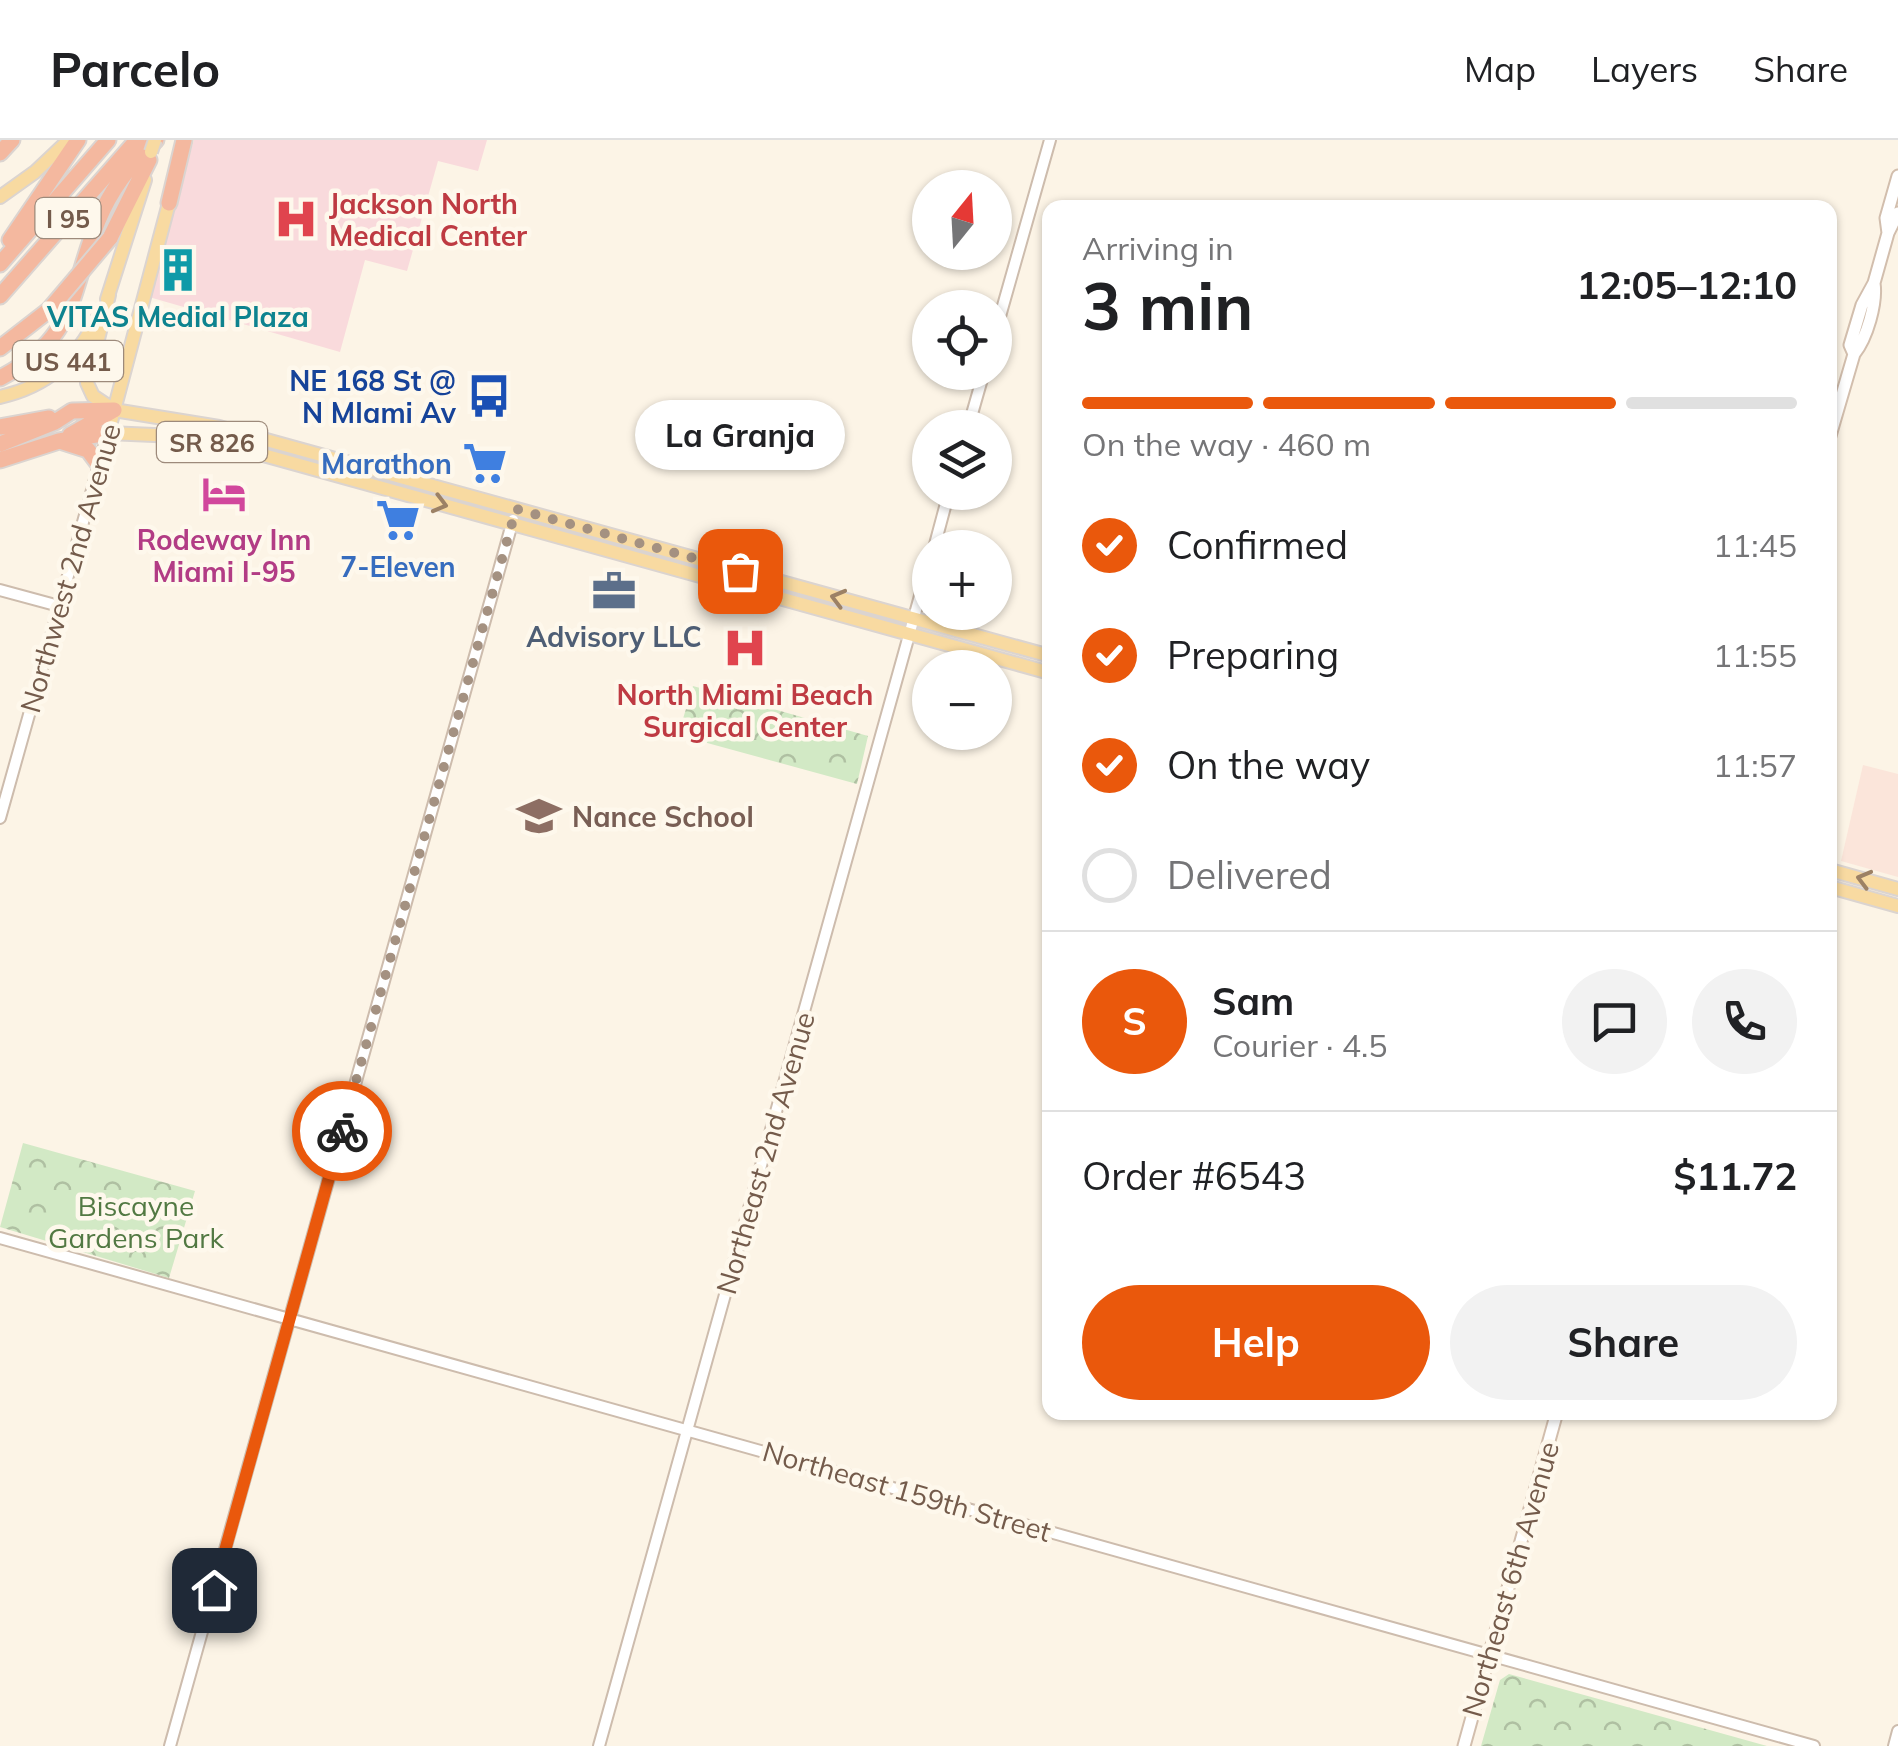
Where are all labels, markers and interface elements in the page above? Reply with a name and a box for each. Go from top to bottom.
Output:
text: Parcelo [50,39,220,99]
text: Map [1464,47,1536,91]
text: Layers [1591,47,1698,91]
text: Share [1753,47,1848,91]
north arrow [912,170,1012,270]
map controls [912,170,1012,750]
place label: Jackson North Medical Center [329,186,527,253]
hospital icon: Jackson North Medical Center [272,195,320,243]
road number: I 95 [36,198,100,238]
text: Arriving in [1082,228,1234,268]
building icon: VITAS Medial Plaza [154,246,202,294]
text: 12:05–12:10 [1577,261,1797,309]
text: 3 min [1082,265,1253,346]
button: locate [912,290,1012,390]
place label: VITAS Medial Plaza [46,299,309,334]
road number: US 441 [13,341,123,381]
place label: NE 168 St @ N MIami Av [289,363,457,430]
bus stop icon: NE 168 St @ N MIami Av [465,372,513,420]
callout: La Granja [635,401,845,471]
button: layers [912,410,1012,510]
text: La Granja [665,415,815,455]
street label: Northwest 2nd Avenue [12,419,128,717]
road number: SR 826 [157,422,267,462]
text: On the way · 460 m [1082,424,1371,464]
supermarket icon: Marathon [461,439,509,487]
place label: Marathon [321,446,452,481]
hotel icon: Rodeway Inn Miami I-95 [200,470,248,518]
one-way arrow [431,493,449,514]
supermarket icon: 7-Eleven [374,496,422,544]
icon: check [1082,518,1137,573]
text: Confirmed [1167,521,1348,569]
place label: Rodeway Inn Miami I-95 [137,522,311,589]
text: 11:45 [1713,525,1797,565]
pin [698,529,783,614]
button: + [912,530,1012,630]
icon: bag [713,544,768,599]
place label: 7-Eleven [340,549,456,584]
office icon: Advisory LLC [590,567,638,615]
one-way arrow [830,589,847,610]
place label: Advisory LLC [526,619,702,654]
hospital icon: North Miami Beach Surgical Center [721,624,769,672]
icon: check [1082,628,1137,683]
text: Preparing [1167,631,1339,679]
text: 11:55 [1713,635,1797,675]
button: − [912,650,1012,750]
place label: North Miami Beach Surgical Center [617,677,873,744]
icon: check [1082,738,1137,793]
text: On the way [1167,741,1370,789]
text: 11:57 [1713,745,1797,785]
school or university icon: Nance School [515,792,563,840]
place label: Nance School [572,799,754,834]
text: Delivered [1167,851,1332,899]
one-way arrow [1856,870,1873,891]
button: chat [1562,969,1667,1074]
button: phone [1692,969,1797,1074]
text: Sam [1212,977,1294,1025]
text: S [1122,997,1147,1045]
street label: Northeast 2nd Avenue [708,1008,822,1298]
text: Courier · 4.5 [1212,1025,1388,1065]
courier [292,1081,392,1181]
icon: bike [315,1104,370,1159]
text: Order #6543 [1082,1152,1306,1200]
text: $11.72 [1674,1152,1797,1200]
park label: Biscayne Gardens Park [48,1188,224,1255]
button: Help [1082,1285,1430,1400]
button: Share [1450,1285,1797,1400]
street label: Northeast 159th Street [759,1433,1055,1549]
street label: Northeast 6th Avenue [1454,1437,1566,1721]
pin [172,1548,257,1633]
icon: home [187,1563,242,1618]

